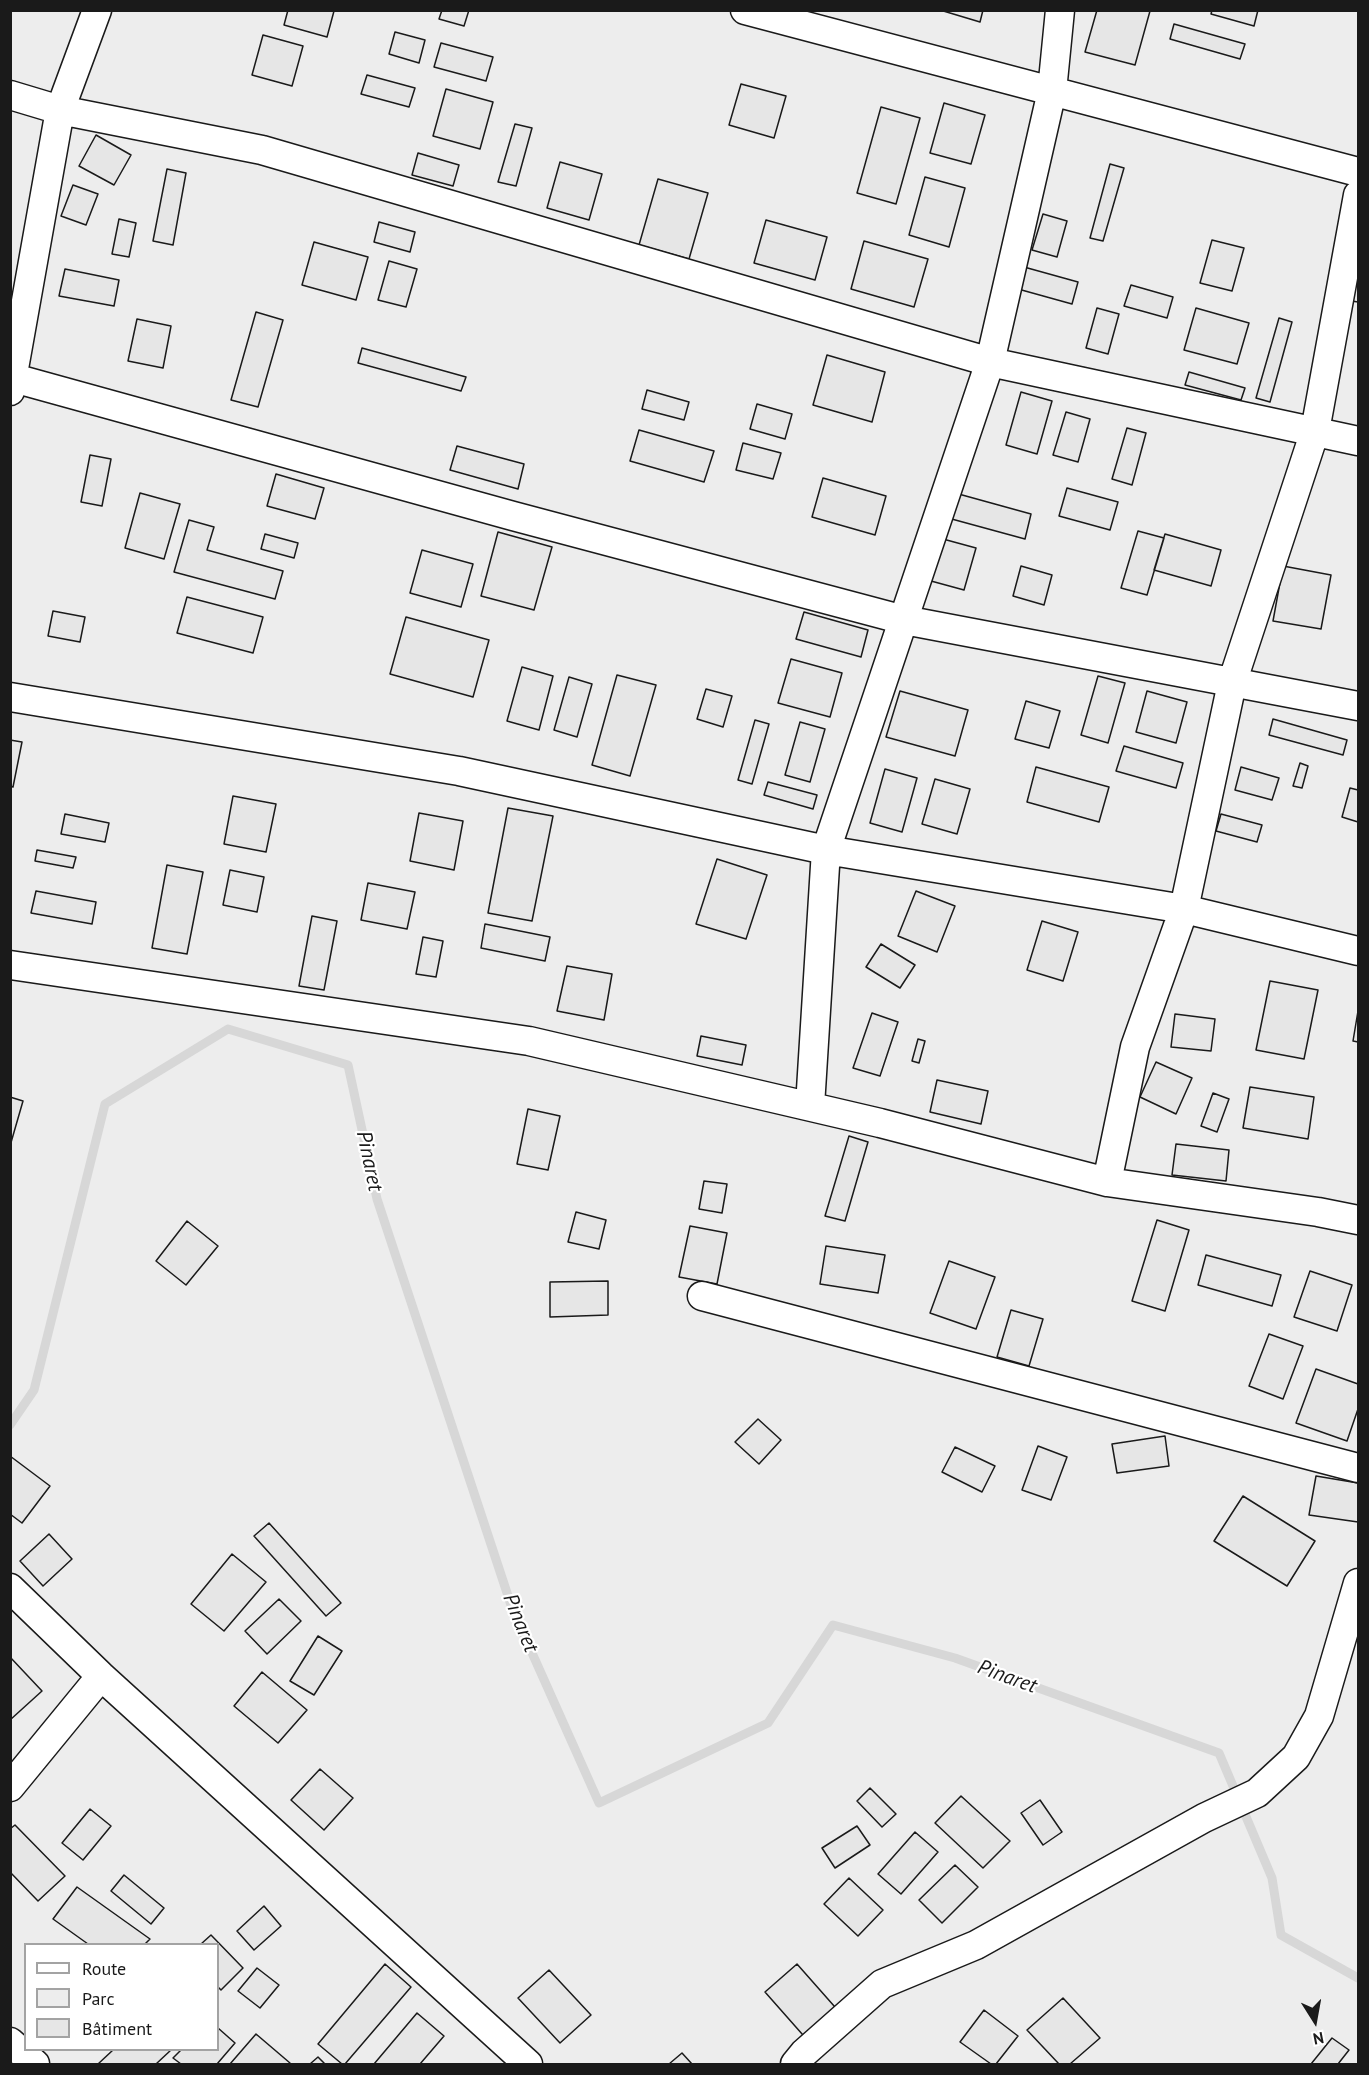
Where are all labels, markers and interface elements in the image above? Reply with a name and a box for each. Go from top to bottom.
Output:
water label: Pinaret [350,1129,388,1193]
water label: Pinaret [497,1590,543,1656]
water label: Pinaret [974,1655,1040,1699]
legend [24,1943,219,2051]
text: Route [82,1957,126,1980]
text: Parc [82,1987,115,2010]
north arrow [1285,1991,1345,2051]
text: Bâtiment [82,2017,152,2040]
text: N [1311,2028,1326,2049]

